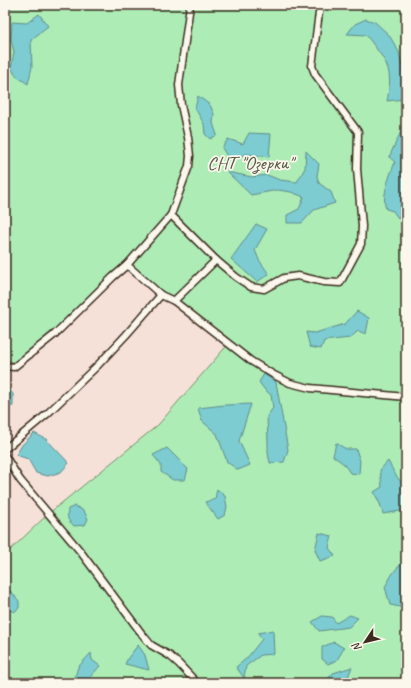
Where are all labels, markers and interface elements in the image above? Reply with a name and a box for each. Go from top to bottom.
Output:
park label: СНТ "Озерки" [207,151,296,175]
north arrow [345,622,385,662]
text: N [348,639,364,655]

